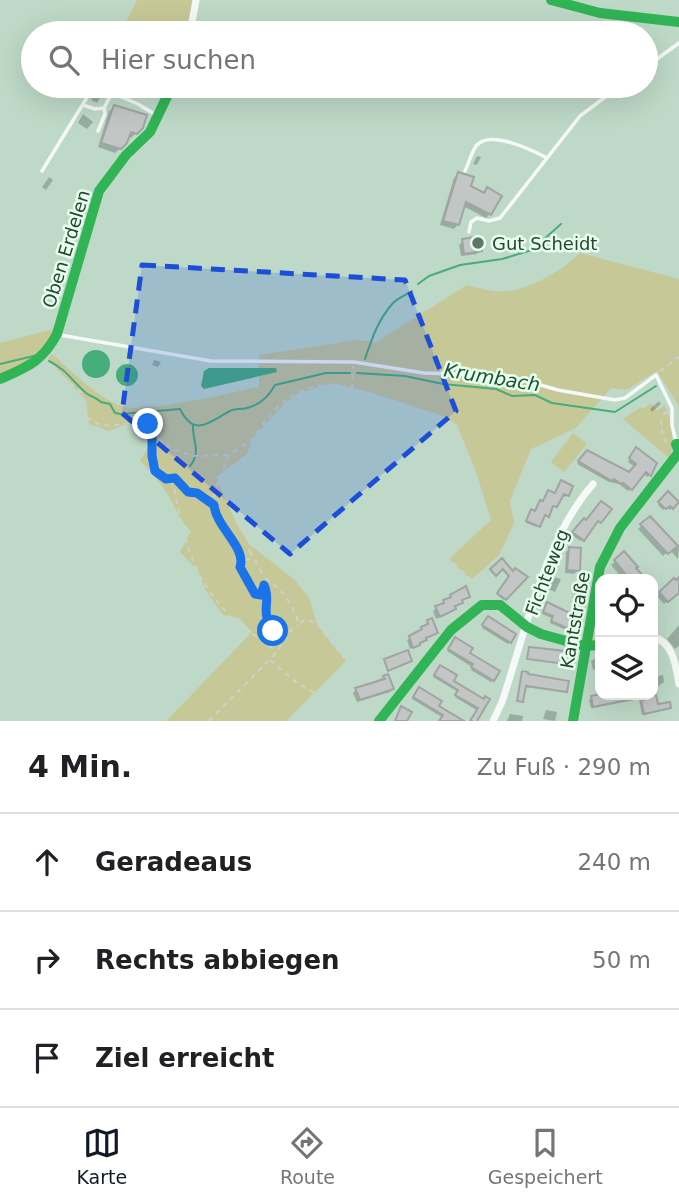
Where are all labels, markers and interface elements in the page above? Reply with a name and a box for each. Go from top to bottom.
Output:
search box [21,21,658,98]
icon: search [45,41,83,79]
text: Hier suchen [101,45,256,75]
street label: Oben Erdelen [38,187,94,311]
place label: Gut Scheidt [492,233,597,254]
marker: Gut Scheidt [470,235,486,251]
water label: Krumbach [442,359,542,395]
route end [132,408,163,439]
street label: Fichteweg [521,526,573,618]
street label: Kantstraße [556,570,594,670]
map controls [595,574,658,700]
button: locate [595,574,658,637]
route start [257,615,288,646]
button: layers [595,637,658,700]
text: 4 Min. [28,749,132,784]
text: Zu Fuß · 290 m [477,754,651,780]
icon: ahead [28,843,66,881]
text: Geradeaus [95,847,252,877]
text: 240 m [577,849,651,875]
icon: right [28,941,66,979]
text: Rechts abbiegen [95,945,340,975]
text: 50 m [592,947,651,973]
icon: arrive [28,1039,66,1077]
text: Ziel erreicht [95,1043,275,1073]
tab: Karte [76,1124,127,1188]
tab: Route [280,1124,335,1188]
tab: Gespeichert [488,1124,603,1188]

